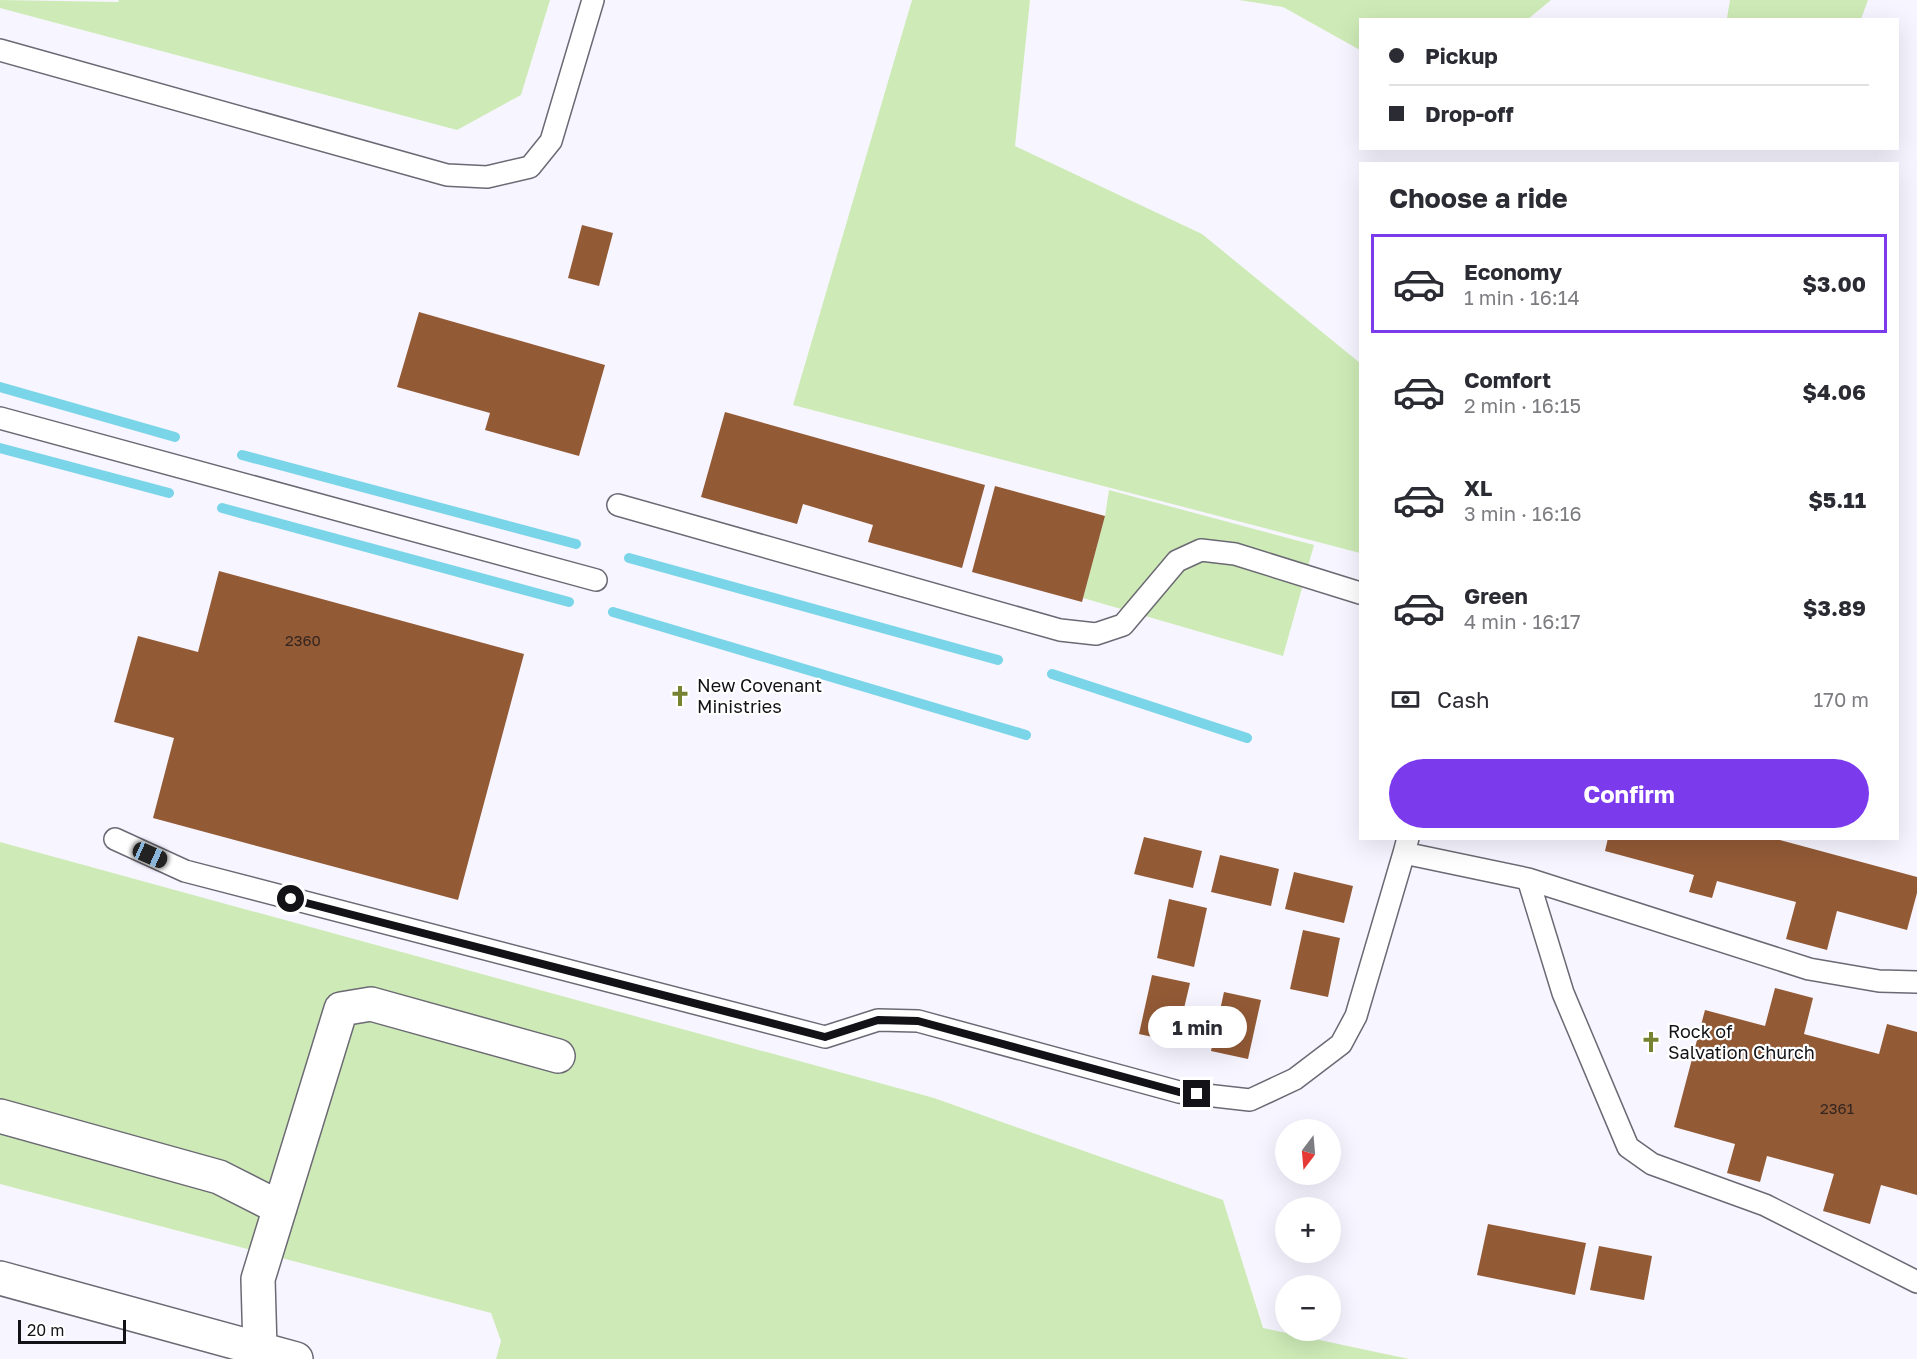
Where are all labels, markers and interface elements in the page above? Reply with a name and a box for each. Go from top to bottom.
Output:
text: Pickup [1425,42,1498,69]
text: Drop-off [1425,100,1514,127]
text: Choose a ride [1389,182,1568,214]
icon: car [1392,257,1446,311]
text: Economy [1464,258,1562,285]
text: $3.00 [1802,270,1866,297]
text: 1 min · 16:14 [1464,285,1580,309]
icon: car [1392,365,1446,419]
text: Comfort [1464,366,1551,393]
text: $4.06 [1802,378,1866,405]
text: 2 min · 16:15 [1464,393,1581,417]
icon: car [1392,473,1446,527]
text: XL [1464,474,1492,501]
text: $5.11 [1808,486,1866,513]
text: 3 min · 16:16 [1464,501,1582,525]
icon: car [1392,581,1446,635]
text: Green [1464,582,1528,609]
text: $3.89 [1803,594,1866,621]
text: 4 min · 16:17 [1464,609,1581,633]
house number: 2360 [285,631,321,649]
place label: New Covenant Ministries [697,674,822,717]
icon: cash [1389,683,1422,716]
church icon: New Covenant Ministries [668,684,692,708]
text: Cash [1437,686,1490,713]
text: 170 m [1814,687,1869,711]
button: Confirm [1389,759,1869,828]
car [130,839,170,871]
route start [277,885,304,912]
callout: 1 min [1148,1007,1246,1049]
text: 1 min [1172,1015,1223,1039]
place label: Rock of Salvation Church [1668,1020,1815,1063]
church icon: Rock of Salvation Church [1639,1030,1663,1054]
route end [1183,1080,1210,1107]
house number: 2361 [1820,1099,1854,1117]
north arrow [1275,1119,1341,1185]
map controls [1275,1119,1341,1341]
button: + [1275,1197,1341,1263]
button: − [1275,1275,1341,1341]
scale bar [18,1317,126,1344]
text: 20 m [27,1320,64,1340]

